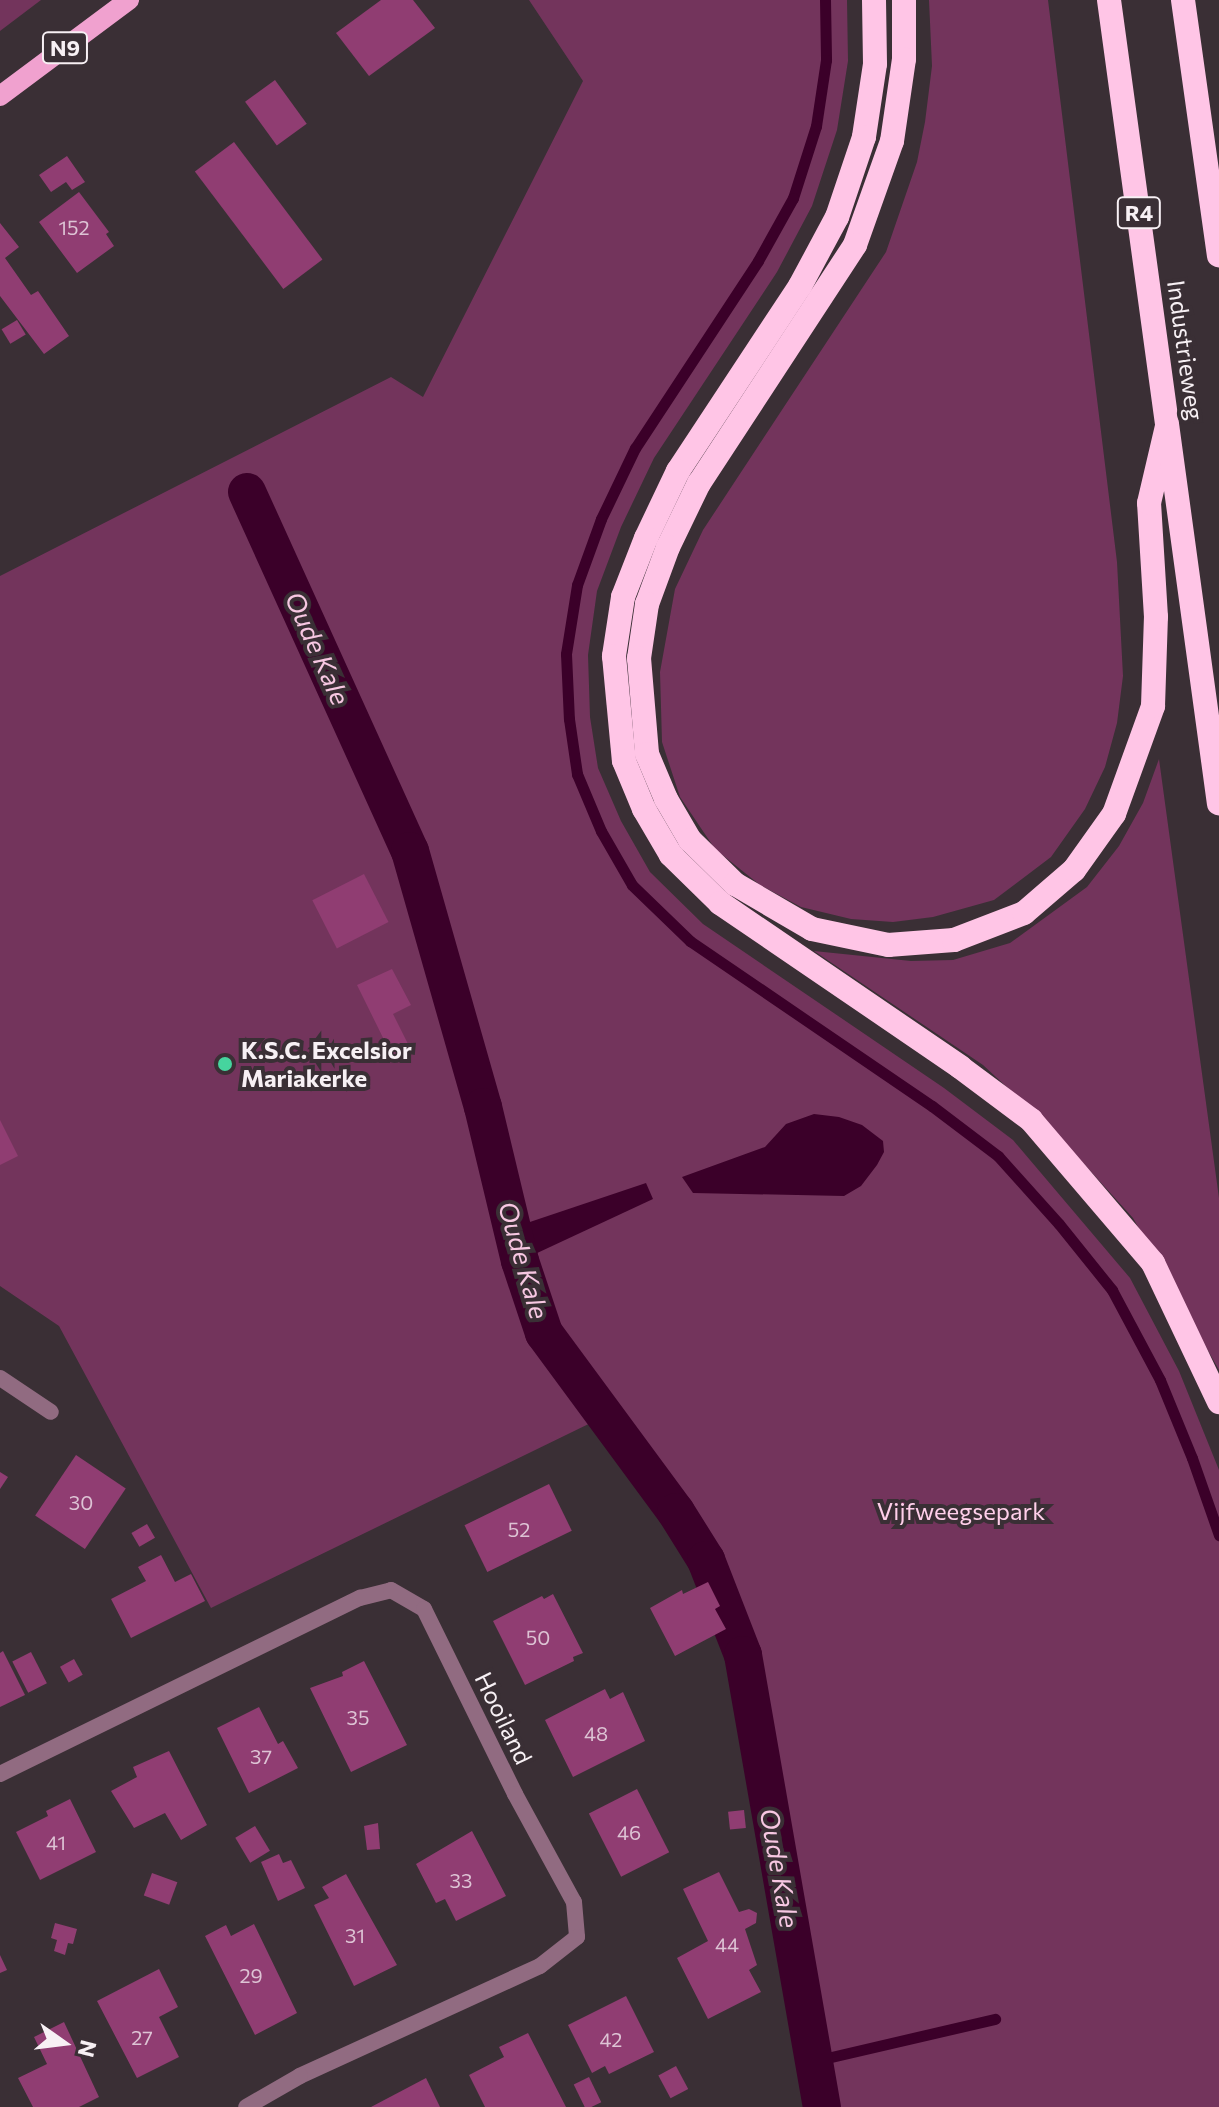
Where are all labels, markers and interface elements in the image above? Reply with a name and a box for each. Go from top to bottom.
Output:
road number: N9 [41,30,89,66]
road number: R4 [1115,195,1163,231]
house number: 152 [58,215,90,239]
street label: Industrieweg [1162,278,1210,422]
water label: Oude Kale [279,586,357,710]
place label: K.S.C. Excelsior Mariakerke [241,1036,412,1092]
marker: K.S.C. Excelsior Mariakerke [216,1055,234,1073]
water label: Oude Kale [492,1198,556,1322]
house number: 30 [69,1490,93,1514]
park label: Vijfweegsepark [877,1497,1045,1525]
house number: 52 [508,1517,530,1541]
house number: 50 [526,1625,550,1649]
street label: Hooiland [469,1667,539,1769]
house number: 35 [347,1705,369,1729]
house number: 48 [584,1721,608,1745]
house number: 37 [250,1744,272,1768]
water label: Oude Kale [754,1806,806,1930]
house number: 46 [617,1820,641,1844]
house number: 41 [46,1830,66,1854]
house number: 33 [450,1868,472,1892]
house number: 31 [345,1923,365,1947]
house number: 44 [715,1932,739,1956]
house number: 29 [239,1963,263,1987]
north arrow [24,2003,104,2083]
house number: 27 [131,2025,153,2049]
house number: 42 [600,2027,622,2051]
text: N [73,2038,103,2060]

